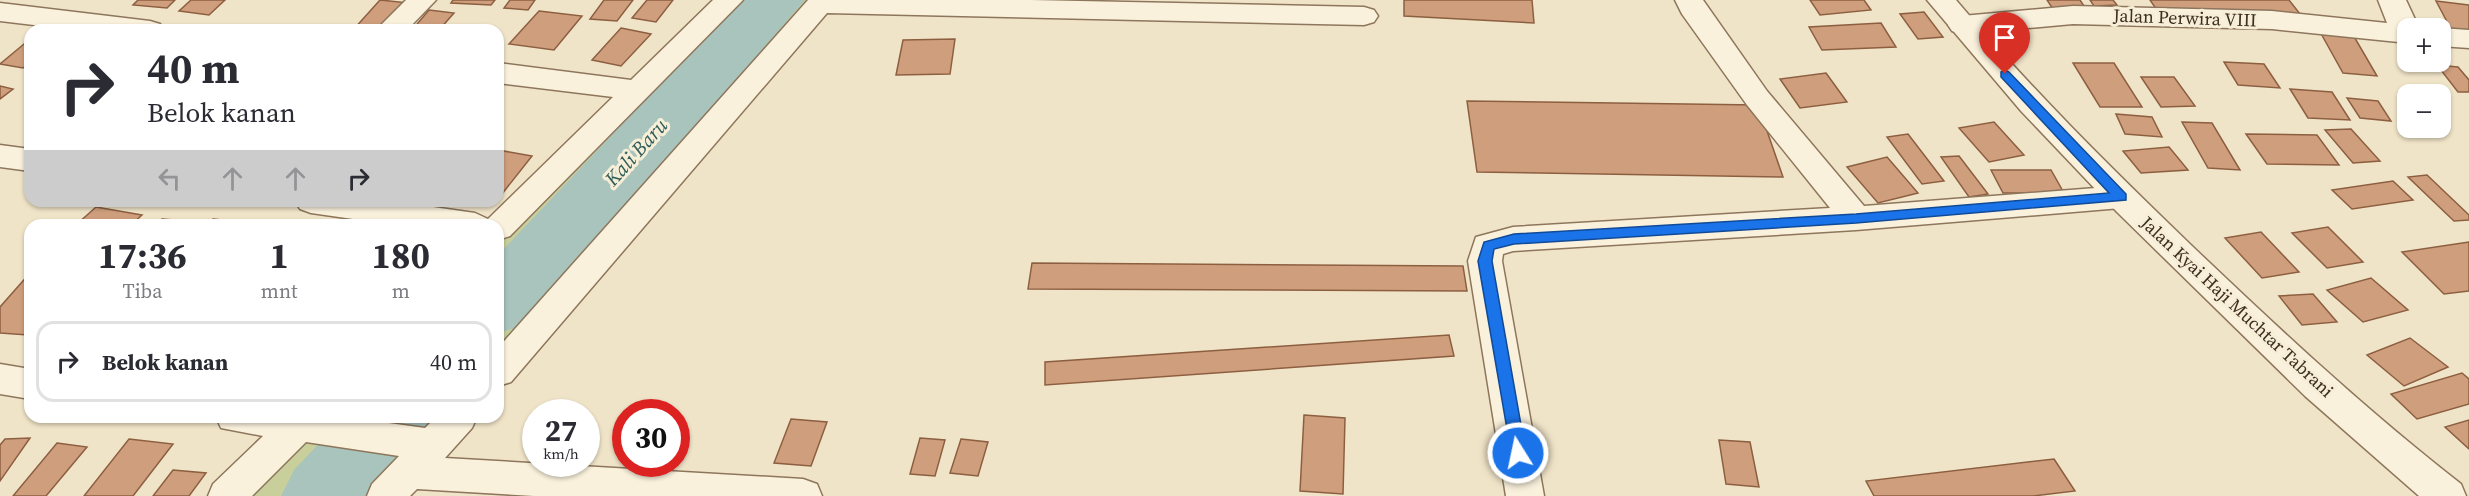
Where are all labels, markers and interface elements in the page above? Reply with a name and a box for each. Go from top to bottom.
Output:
street label: Jalan Perwira VIII [2112,2,2257,32]
pin [1979,12,2030,74]
map controls [2397,18,2451,138]
button: + [2397,18,2451,72]
icon: arrive [1988,21,2021,54]
text: 40 m [147,39,240,97]
icon: right [48,48,126,126]
button: − [2397,84,2451,138]
text: Belok kanan [147,94,296,131]
water label: Kali Baru [597,112,674,193]
icon: left [153,162,186,195]
icon: ahead [216,162,249,195]
icon: ahead [279,162,312,195]
icon: right [342,162,375,195]
street label: Jalan Kyai Haji Muchtar Tabrani [2135,210,2339,403]
text: 17:36 [98,231,187,280]
text: 1 [269,231,289,280]
text: 180 [371,231,430,280]
text: Tiba [123,277,162,305]
text: mnt [261,277,297,305]
text: m [392,277,410,305]
icon: right [51,345,84,378]
text: Belok kanan [102,347,228,377]
text: 40 m [430,347,477,377]
speed limit sign: 30 [612,399,690,477]
text: 27 [545,410,577,451]
position arrow [1486,421,1550,485]
text: km/h [543,443,579,464]

